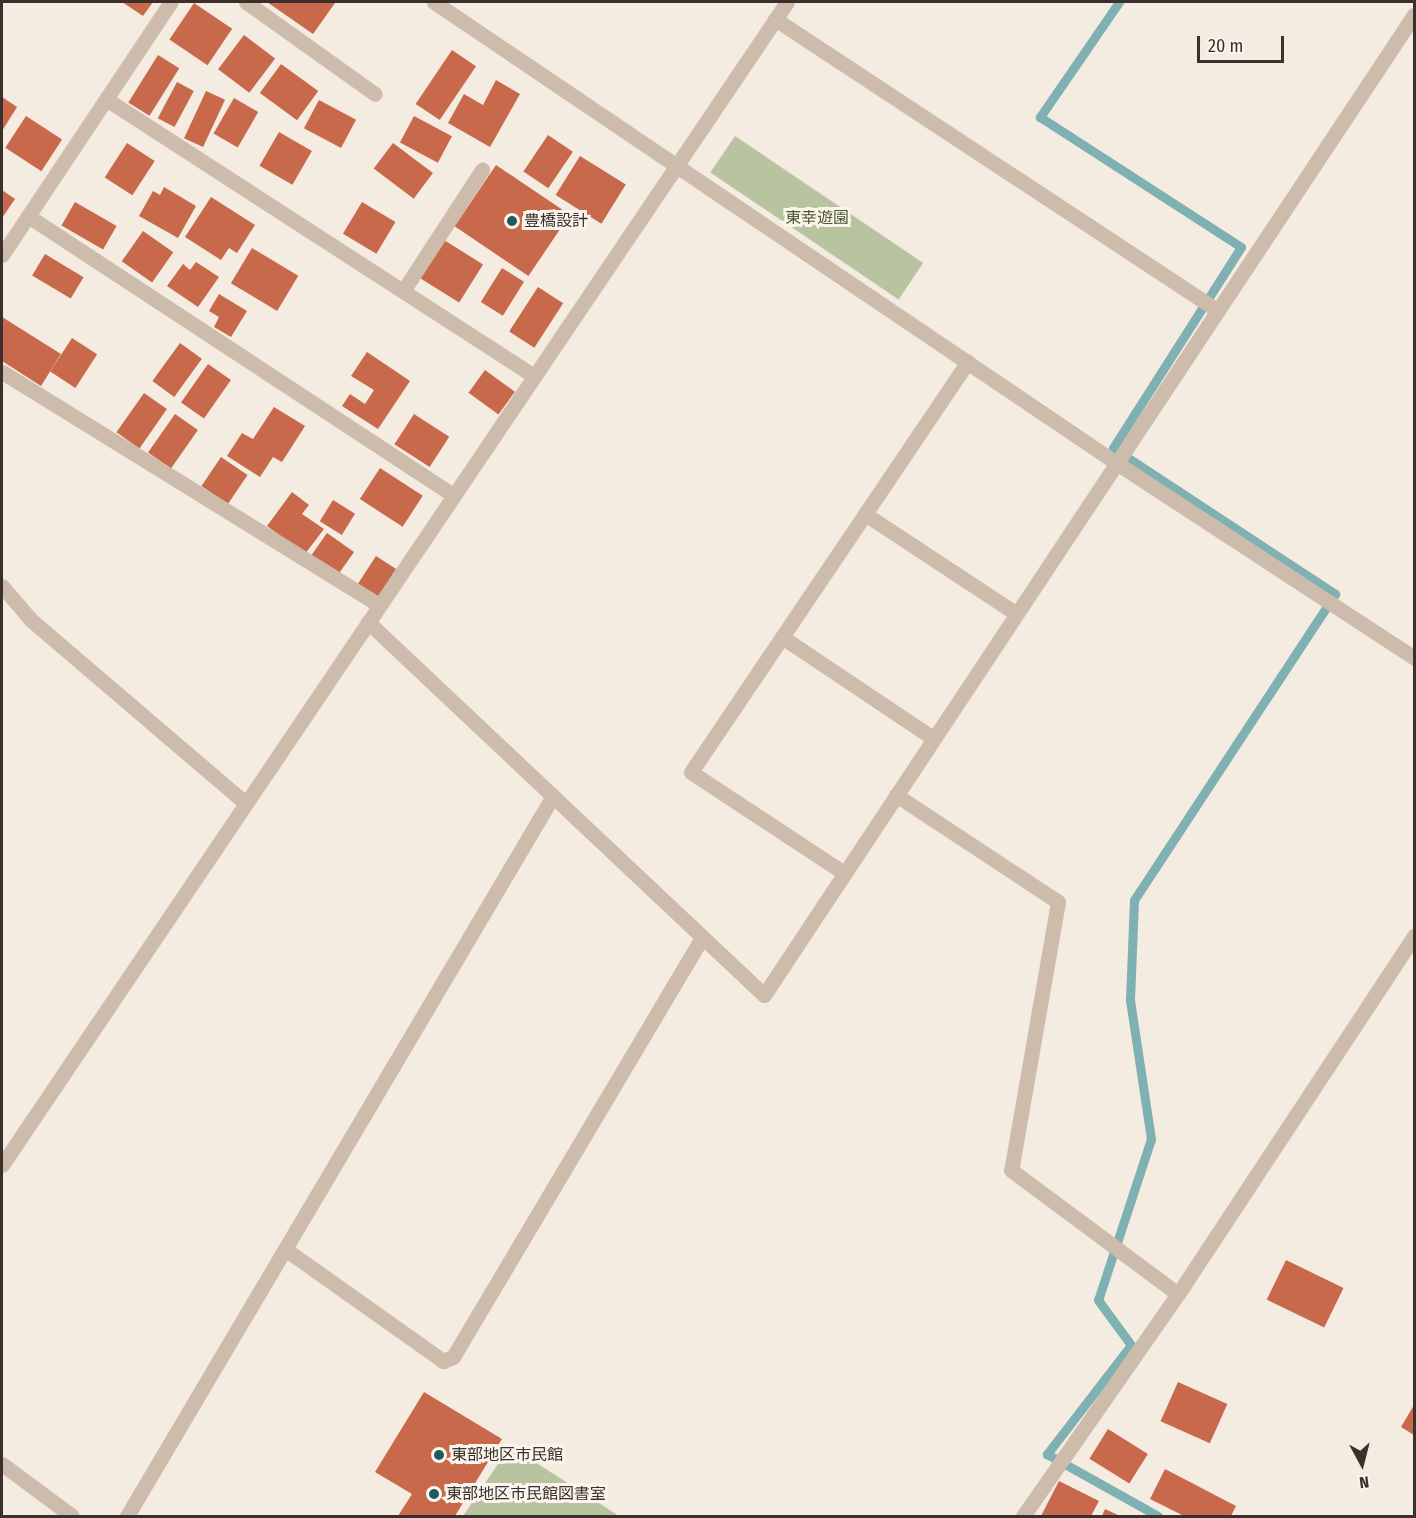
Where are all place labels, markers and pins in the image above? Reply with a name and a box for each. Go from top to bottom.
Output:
place label: 豊橋設計 [524,211,588,231]
marker: 豊橋設計 [505,214,519,228]
place label: 東部地区市民館 [451,1445,563,1465]
marker: 東部地区市民館 [432,1448,446,1462]
place label: 東部地区市民館図書室 [446,1484,606,1504]
marker: 東部地区市民館図書室 [427,1487,441,1501]

